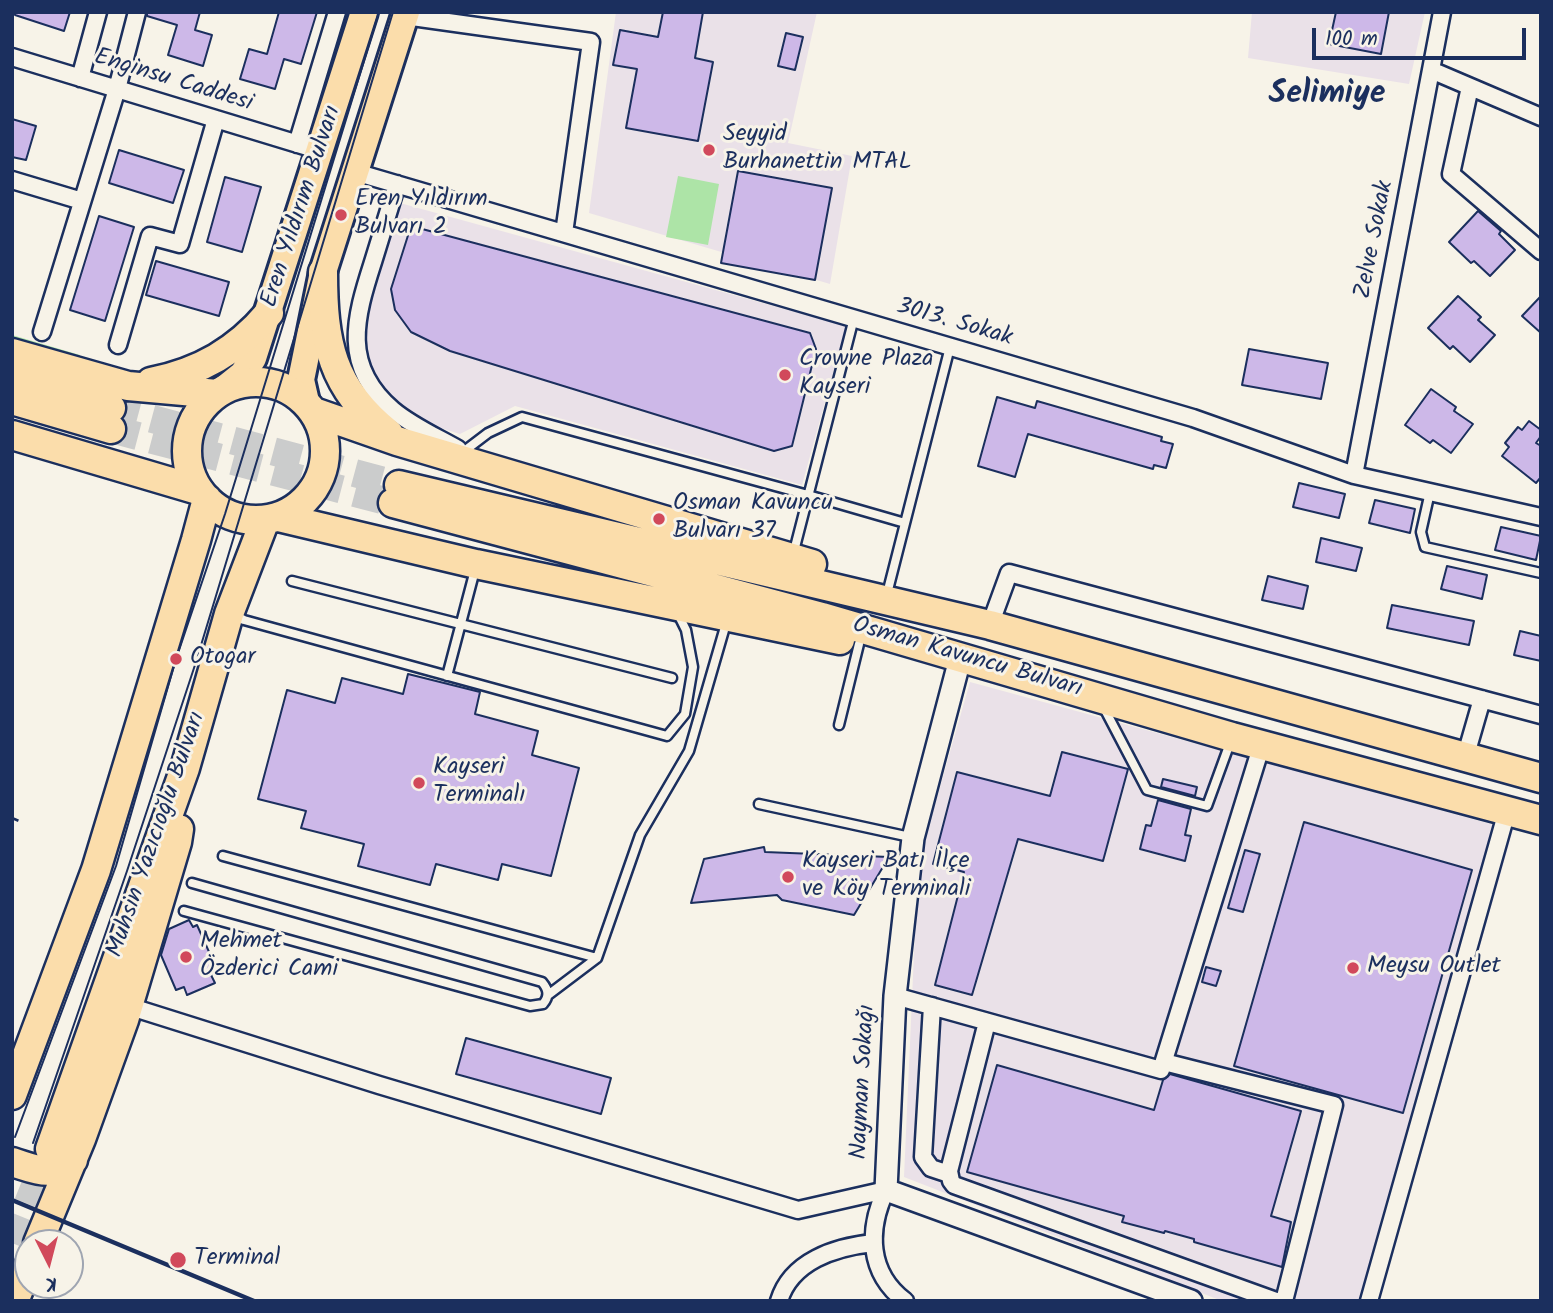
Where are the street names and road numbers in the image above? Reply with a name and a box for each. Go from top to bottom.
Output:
street label: Enginsu Caddesi [90,44,256,120]
street label: Eren Yıldırım Bulvarı [257,102,349,312]
street label: Zelve Sokak [1350,179,1402,301]
street label: 3013. Sokak [893,294,1015,354]
street label: Osman Kavuncu Bulvarı [849,612,1085,706]
street label: Muhsin Yazıcıoğlu Bulvarı [102,708,214,962]
street label: Nayman Sokağı [847,1004,883,1160]

